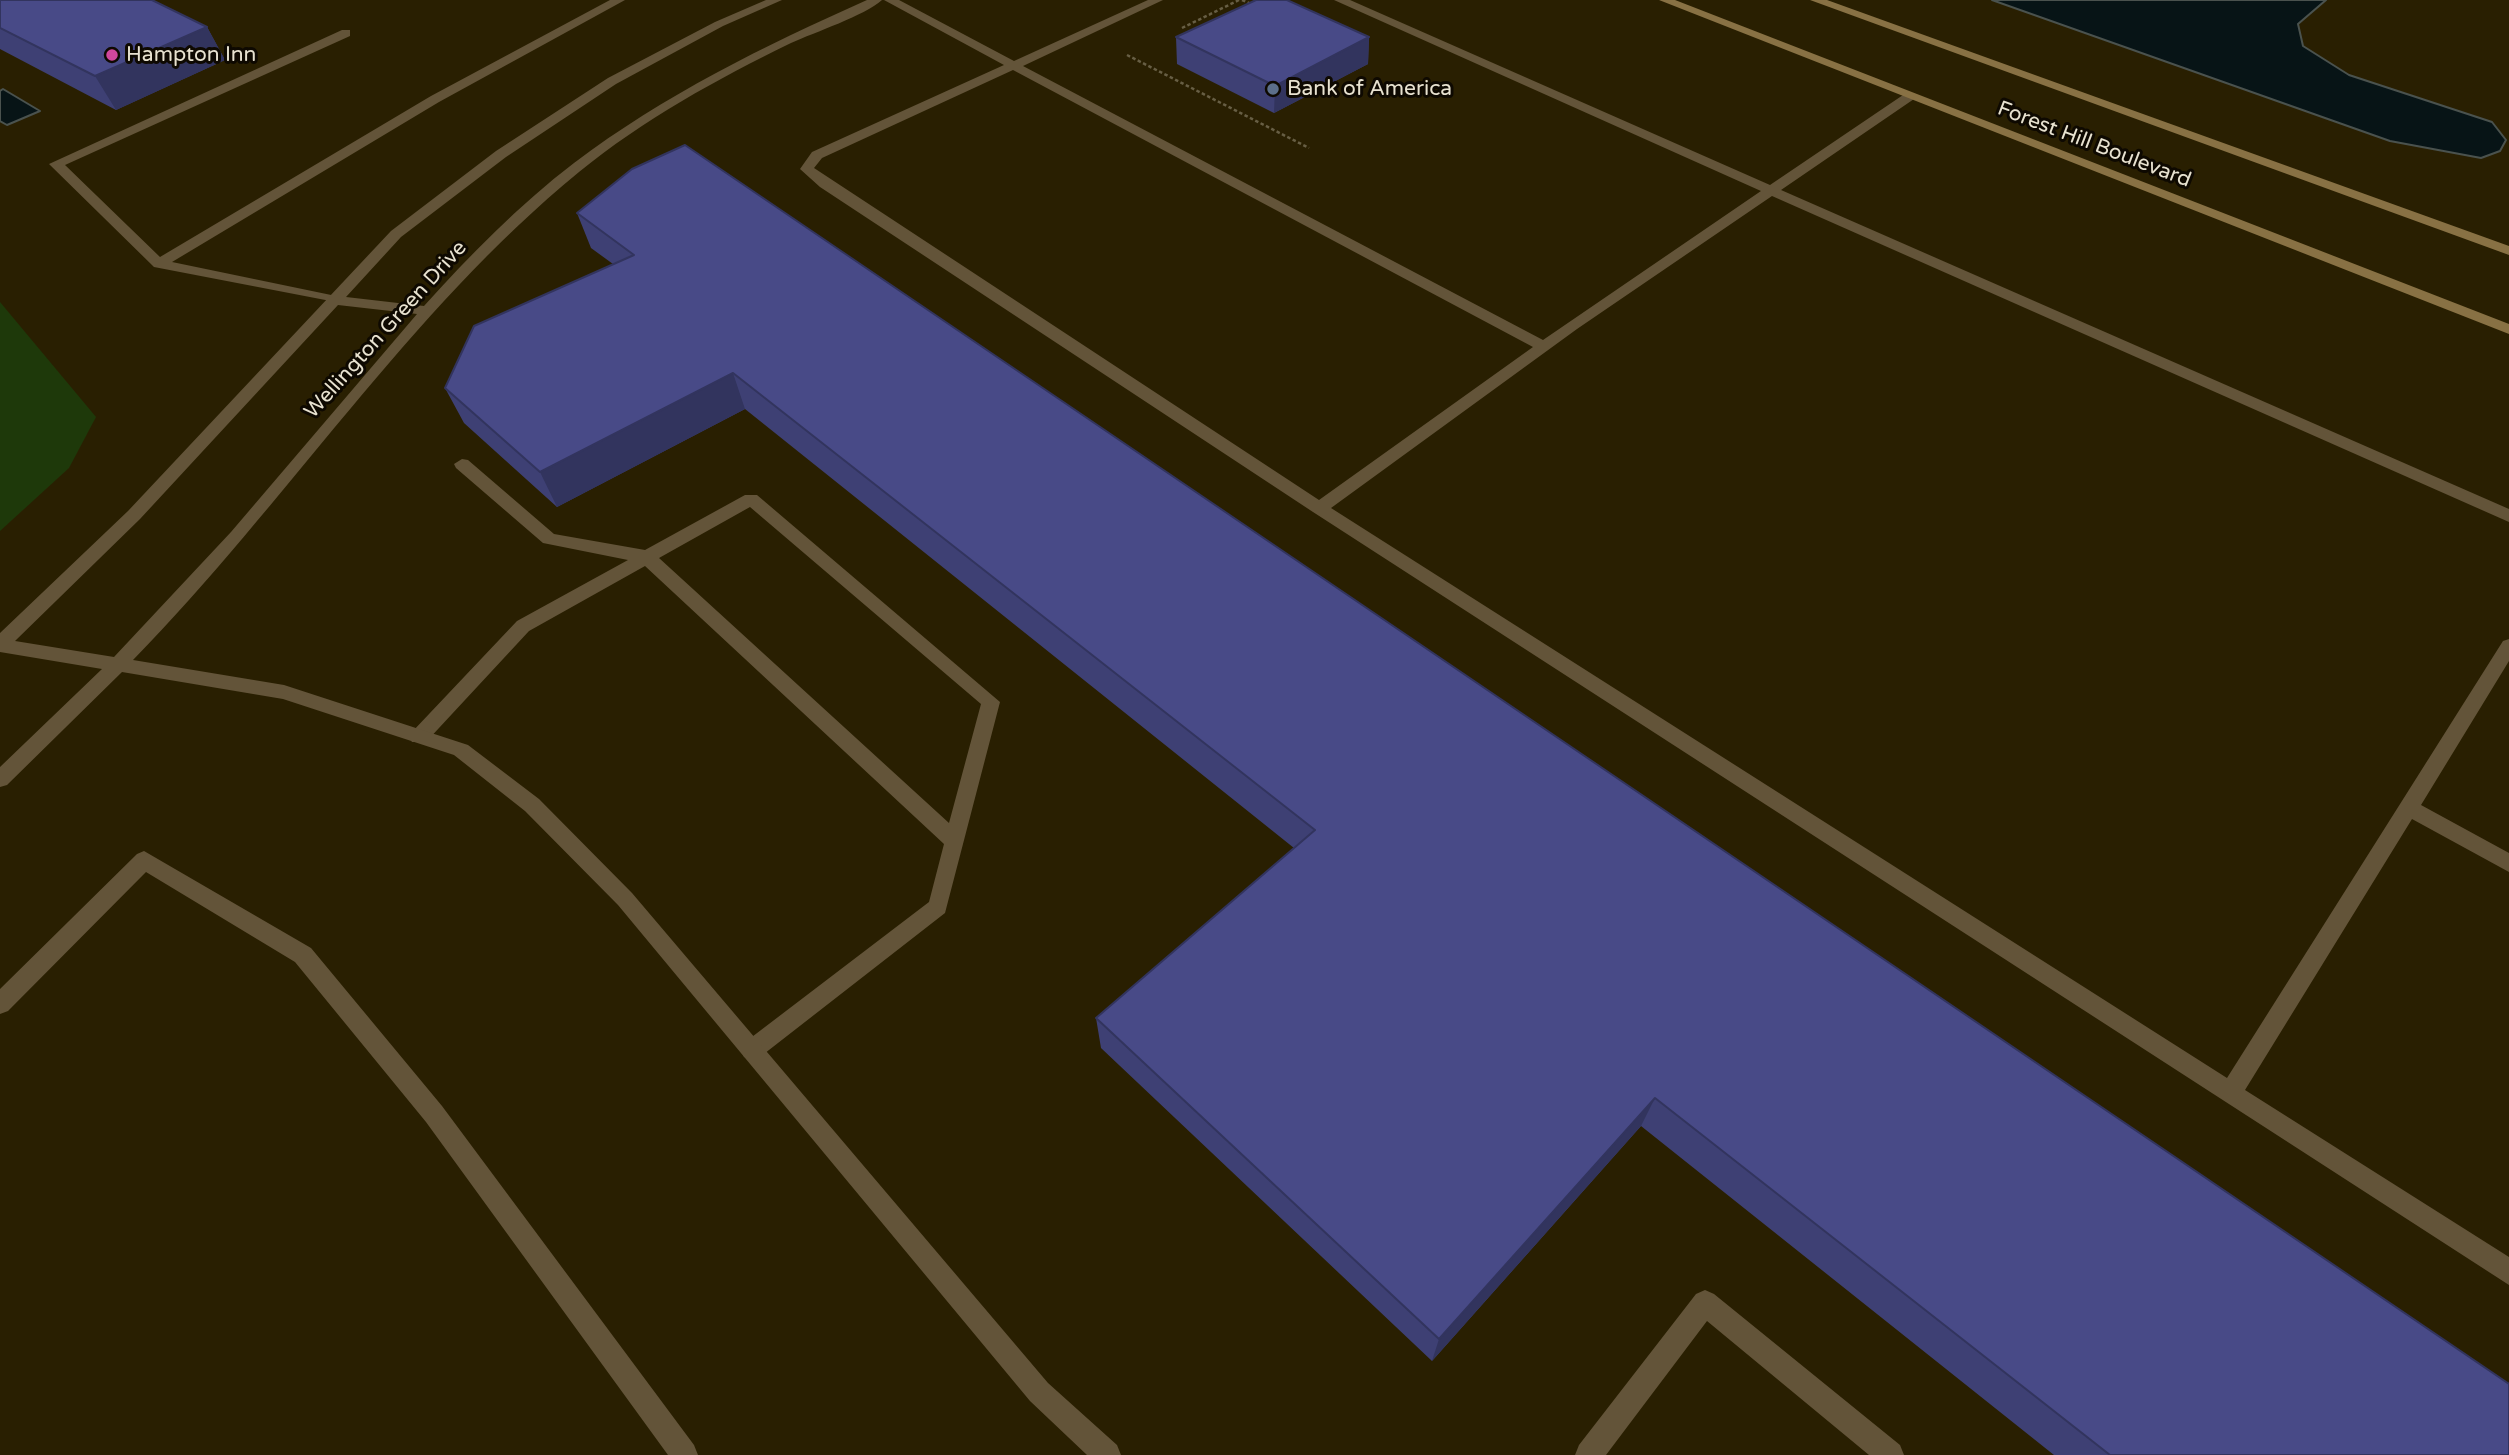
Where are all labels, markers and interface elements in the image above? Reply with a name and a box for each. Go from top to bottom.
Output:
place label: Hampton Inn [126,42,256,68]
marker: Hampton Inn [104,47,120,63]
place label: Bank of America [1287,76,1452,102]
marker: Bank of America [1265,81,1281,97]
street label: Forest Hill Boulevard [1994,96,2194,194]
street label: Wellington Green Drive [300,236,472,424]

